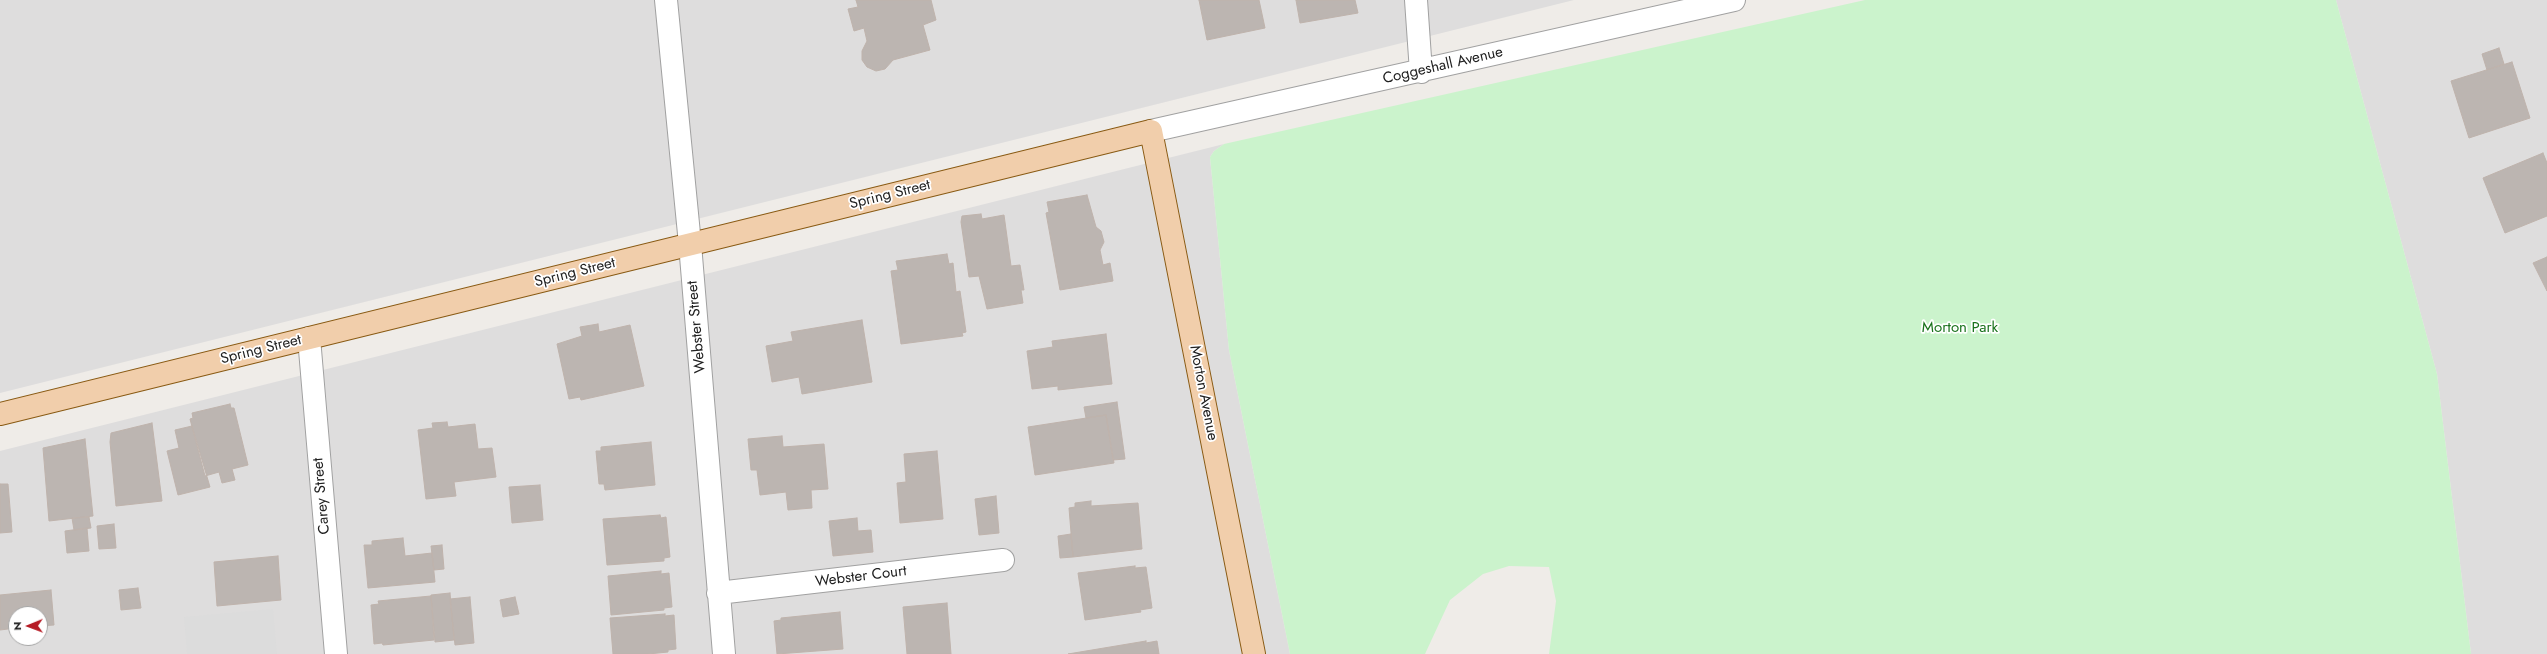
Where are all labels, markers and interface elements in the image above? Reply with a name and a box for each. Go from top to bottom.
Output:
street label: Coggeshall Avenue [1381,43,1505,89]
street label: Spring Street [848,176,932,214]
street label: Spring Street [533,254,617,292]
street label: Webster Street [684,280,710,374]
park label: Morton Park [1922,319,1998,337]
street label: Spring Street [219,331,303,369]
street label: Morton Avenue [1185,344,1221,442]
street label: Carey Street [310,457,334,535]
street label: Webster Court [814,562,908,592]
north arrow [8,606,48,646]
text: N [9,622,25,631]

